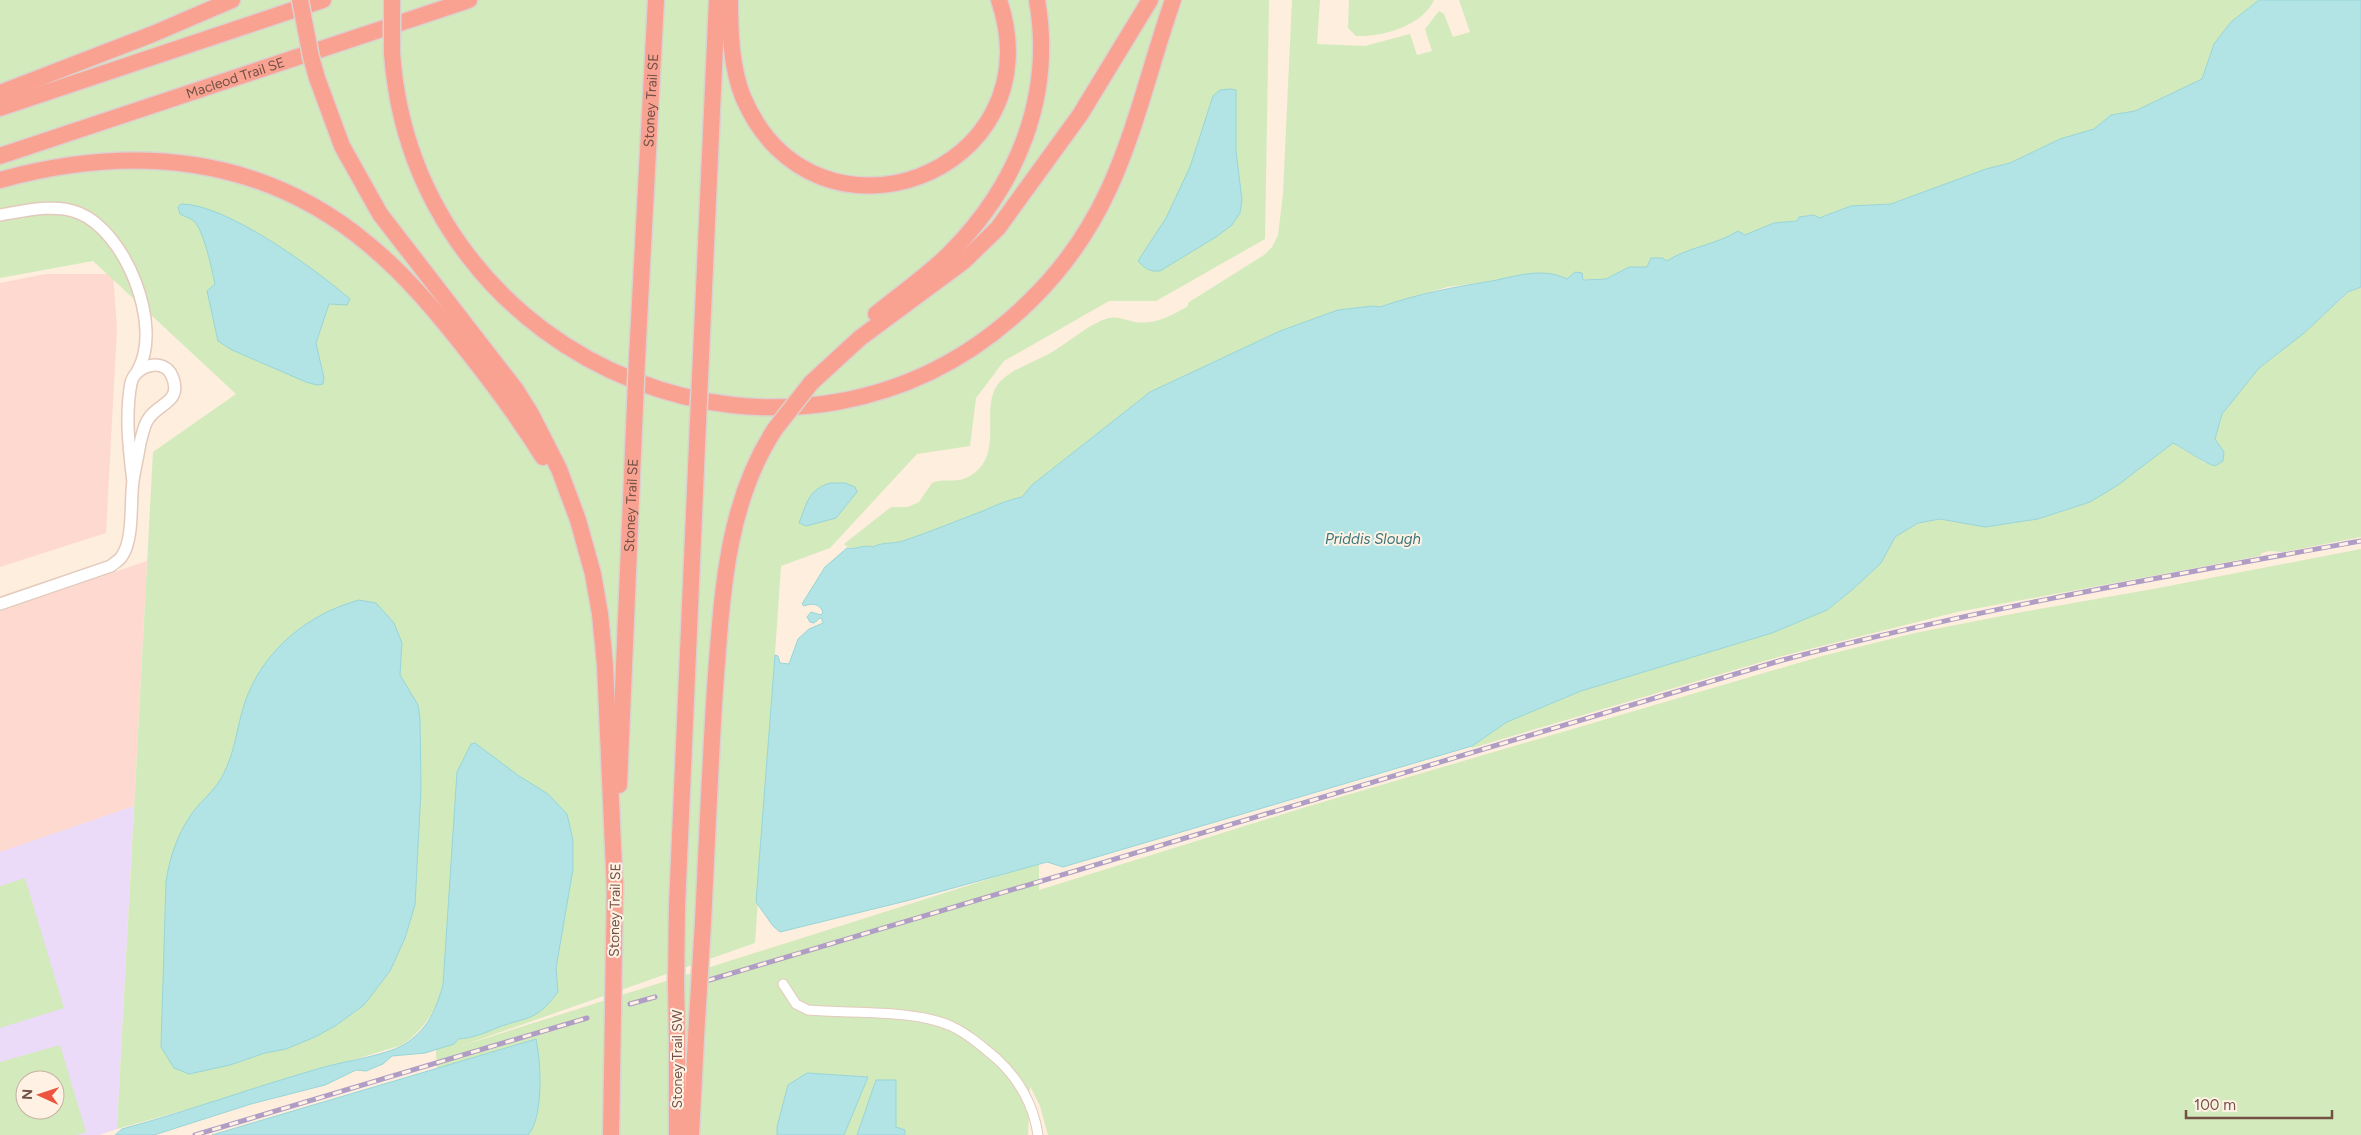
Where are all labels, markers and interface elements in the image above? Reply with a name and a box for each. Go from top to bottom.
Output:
street label: Macleod Trail SE [184,53,287,102]
street label: Stoney Trail SE [640,53,662,148]
street label: Stoney Trail SE [620,458,641,552]
water label: Priddis Slough [1325,530,1421,548]
street label: Stoney Trail SE [606,863,624,957]
street label: Stoney Trail SW [669,1009,686,1108]
north arrow [15,1070,65,1120]
text: N [19,1088,36,1100]
scale bar [2186,1088,2332,1120]
text: 100 m [2194,1096,2236,1114]

